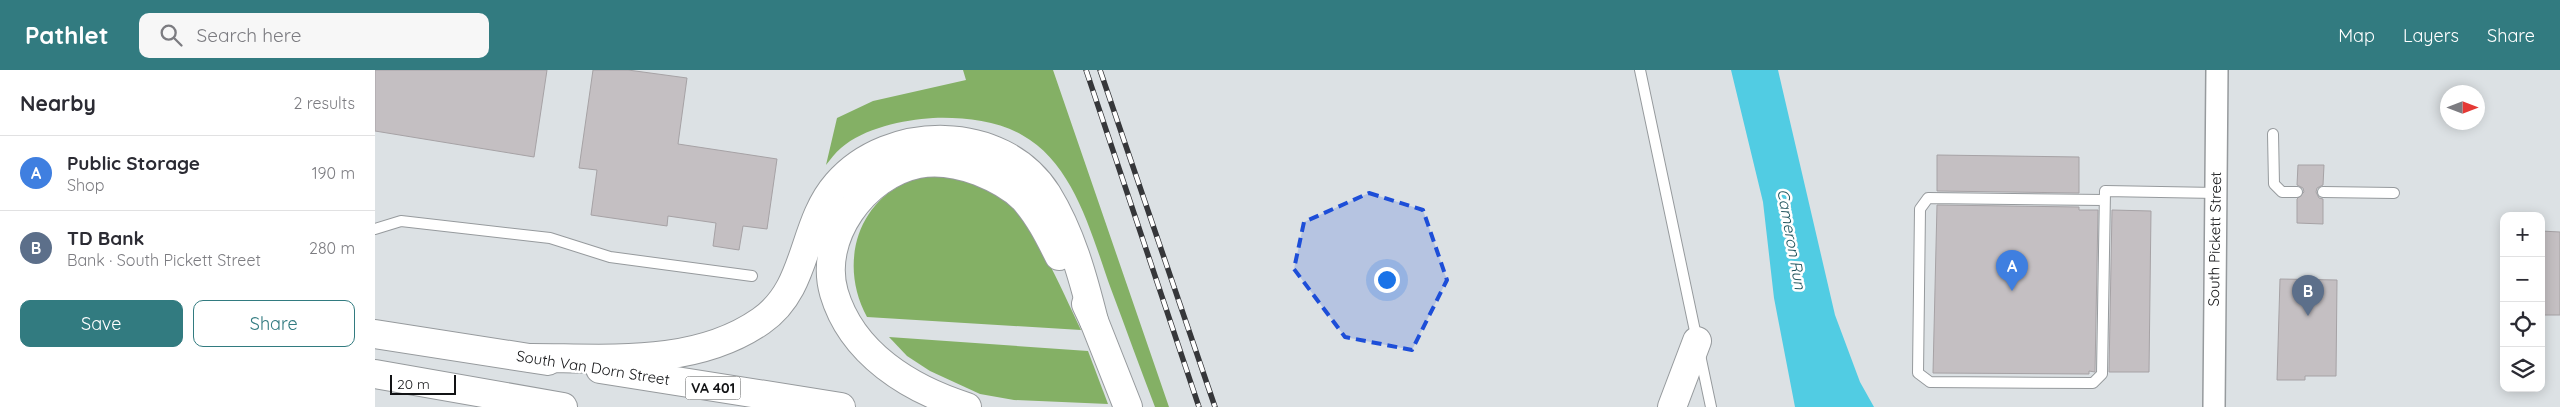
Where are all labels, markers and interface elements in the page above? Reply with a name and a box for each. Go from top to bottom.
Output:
search box [139,13,489,58]
text: Pathlet [25,20,109,50]
icon: search [157,21,185,49]
text: Search here [197,23,301,47]
text: Map [2338,24,2375,47]
text: Layers [2403,24,2459,47]
text: Share [2487,24,2535,47]
north arrow [2440,85,2485,130]
text: Nearby [20,90,96,116]
text: 2 results [293,93,355,113]
text: Public Storage [67,151,200,175]
text: A [31,163,41,183]
text: 190 m [312,163,355,183]
street label: South Pickett Street [2204,171,2225,307]
text: Shop [67,175,104,195]
water label: Cameron Run [1773,187,1811,292]
map controls [2500,212,2545,392]
button: + [2500,212,2545,257]
text: TD Bank [67,226,144,250]
text: B [31,238,41,258]
text: 280 m [309,238,355,258]
text: Bank · South Pickett Street [67,250,261,270]
pin: A [1996,250,2028,291]
button: − [2500,257,2545,302]
your location [1374,267,1400,293]
pin: B [2292,275,2324,316]
button: Save [20,300,183,347]
button: Share [193,300,355,347]
button: locate [2500,302,2545,347]
street label: South Van Dorn Street [515,346,671,389]
button: layers [2500,347,2545,392]
scale bar [390,372,456,395]
text: 20 m [397,375,430,393]
road number: VA 401 [685,376,741,400]

